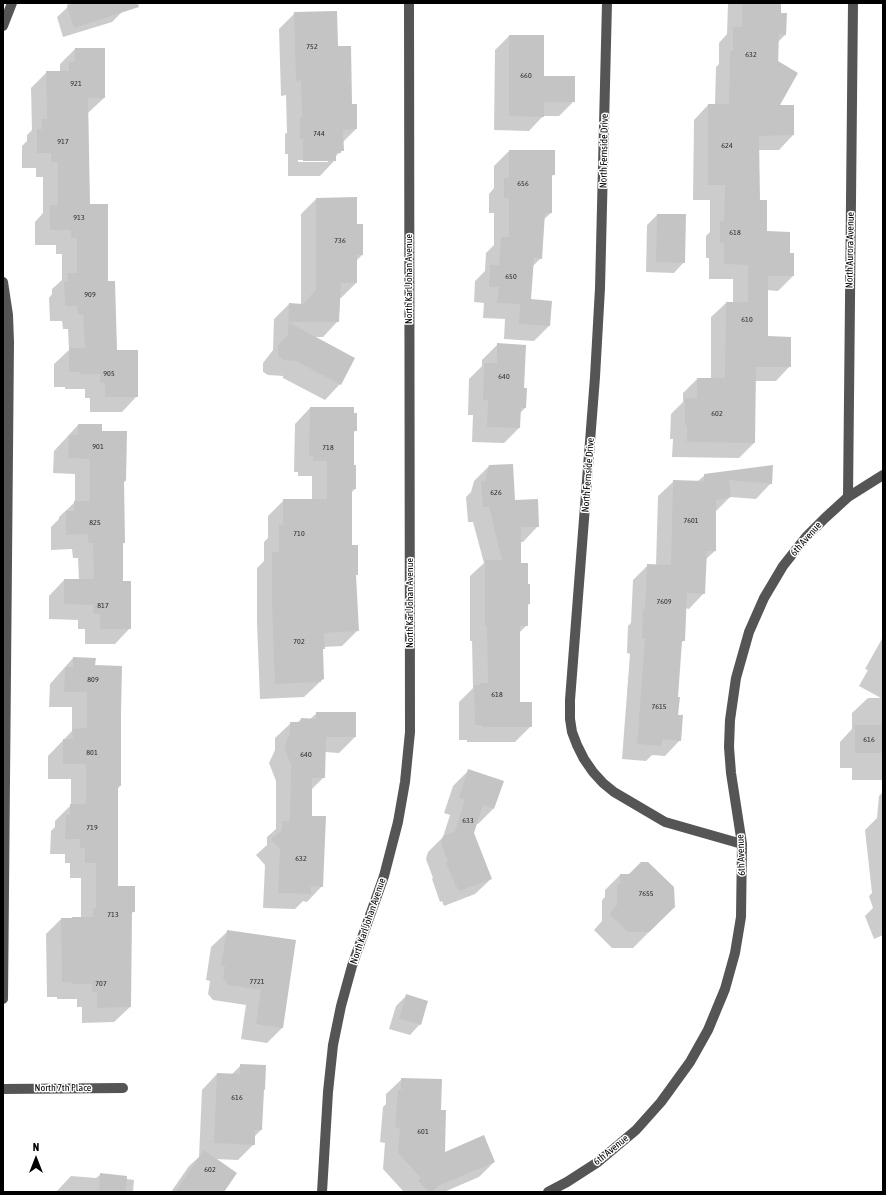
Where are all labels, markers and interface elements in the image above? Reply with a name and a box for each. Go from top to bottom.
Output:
house number: 752 [306,41,318,51]
house number: 632 [745,49,757,59]
house number: 660 [520,70,532,80]
house number: 921 [70,78,82,88]
street label: North Fernside Drive [597,114,611,188]
house number: 744 [313,128,325,138]
house number: 917 [57,136,69,146]
house number: 624 [721,140,733,150]
house number: 656 [517,178,529,188]
house number: 913 [73,212,85,222]
street label: North Aurora Avenue [843,212,857,288]
house number: 618 [729,227,741,237]
street label: North Karl Johan Avenue [403,234,415,324]
house number: 736 [334,235,346,245]
house number: 650 [505,271,517,281]
house number: 909 [84,289,96,299]
house number: 610 [741,314,753,324]
house number: 905 [103,368,115,378]
house number: 640 [498,371,510,381]
house number: 602 [711,408,723,418]
street label: North Fernside Drive [579,437,597,513]
house number: 901 [92,441,104,451]
house number: 718 [322,442,334,452]
house number: 626 [490,487,502,497]
house number: 7601 [683,515,699,525]
house number: 825 [89,517,101,527]
street label: 6th Avenue [788,519,824,559]
house number: 710 [293,528,305,538]
street label: North Karl Johan Avenue [404,558,416,648]
house number: 7609 [656,596,672,606]
house number: 817 [97,600,109,610]
house number: 702 [293,636,305,646]
house number: 809 [87,674,99,684]
house number: 618 [491,689,503,699]
house number: 7615 [651,701,667,711]
house number: 616 [863,734,875,744]
house number: 801 [86,747,98,757]
house number: 640 [300,749,312,759]
house number: 633 [462,815,474,825]
house number: 719 [86,822,98,832]
street label: 6th Avenue [734,834,748,876]
house number: 632 [295,853,307,863]
street label: North Karl Johan Avenue [348,876,388,966]
house number: 7655 [638,888,654,898]
house number: 713 [107,909,119,919]
house number: 7721 [249,976,265,986]
house number: 707 [95,978,107,988]
street label: North 7th Place [35,1082,91,1094]
house number: 616 [231,1092,243,1102]
house number: 601 [417,1126,429,1136]
street label: 6th Avenue [591,1132,631,1168]
north arrow [16,1139,56,1179]
text: N [33,1141,39,1153]
house number: 602 [204,1164,216,1174]

